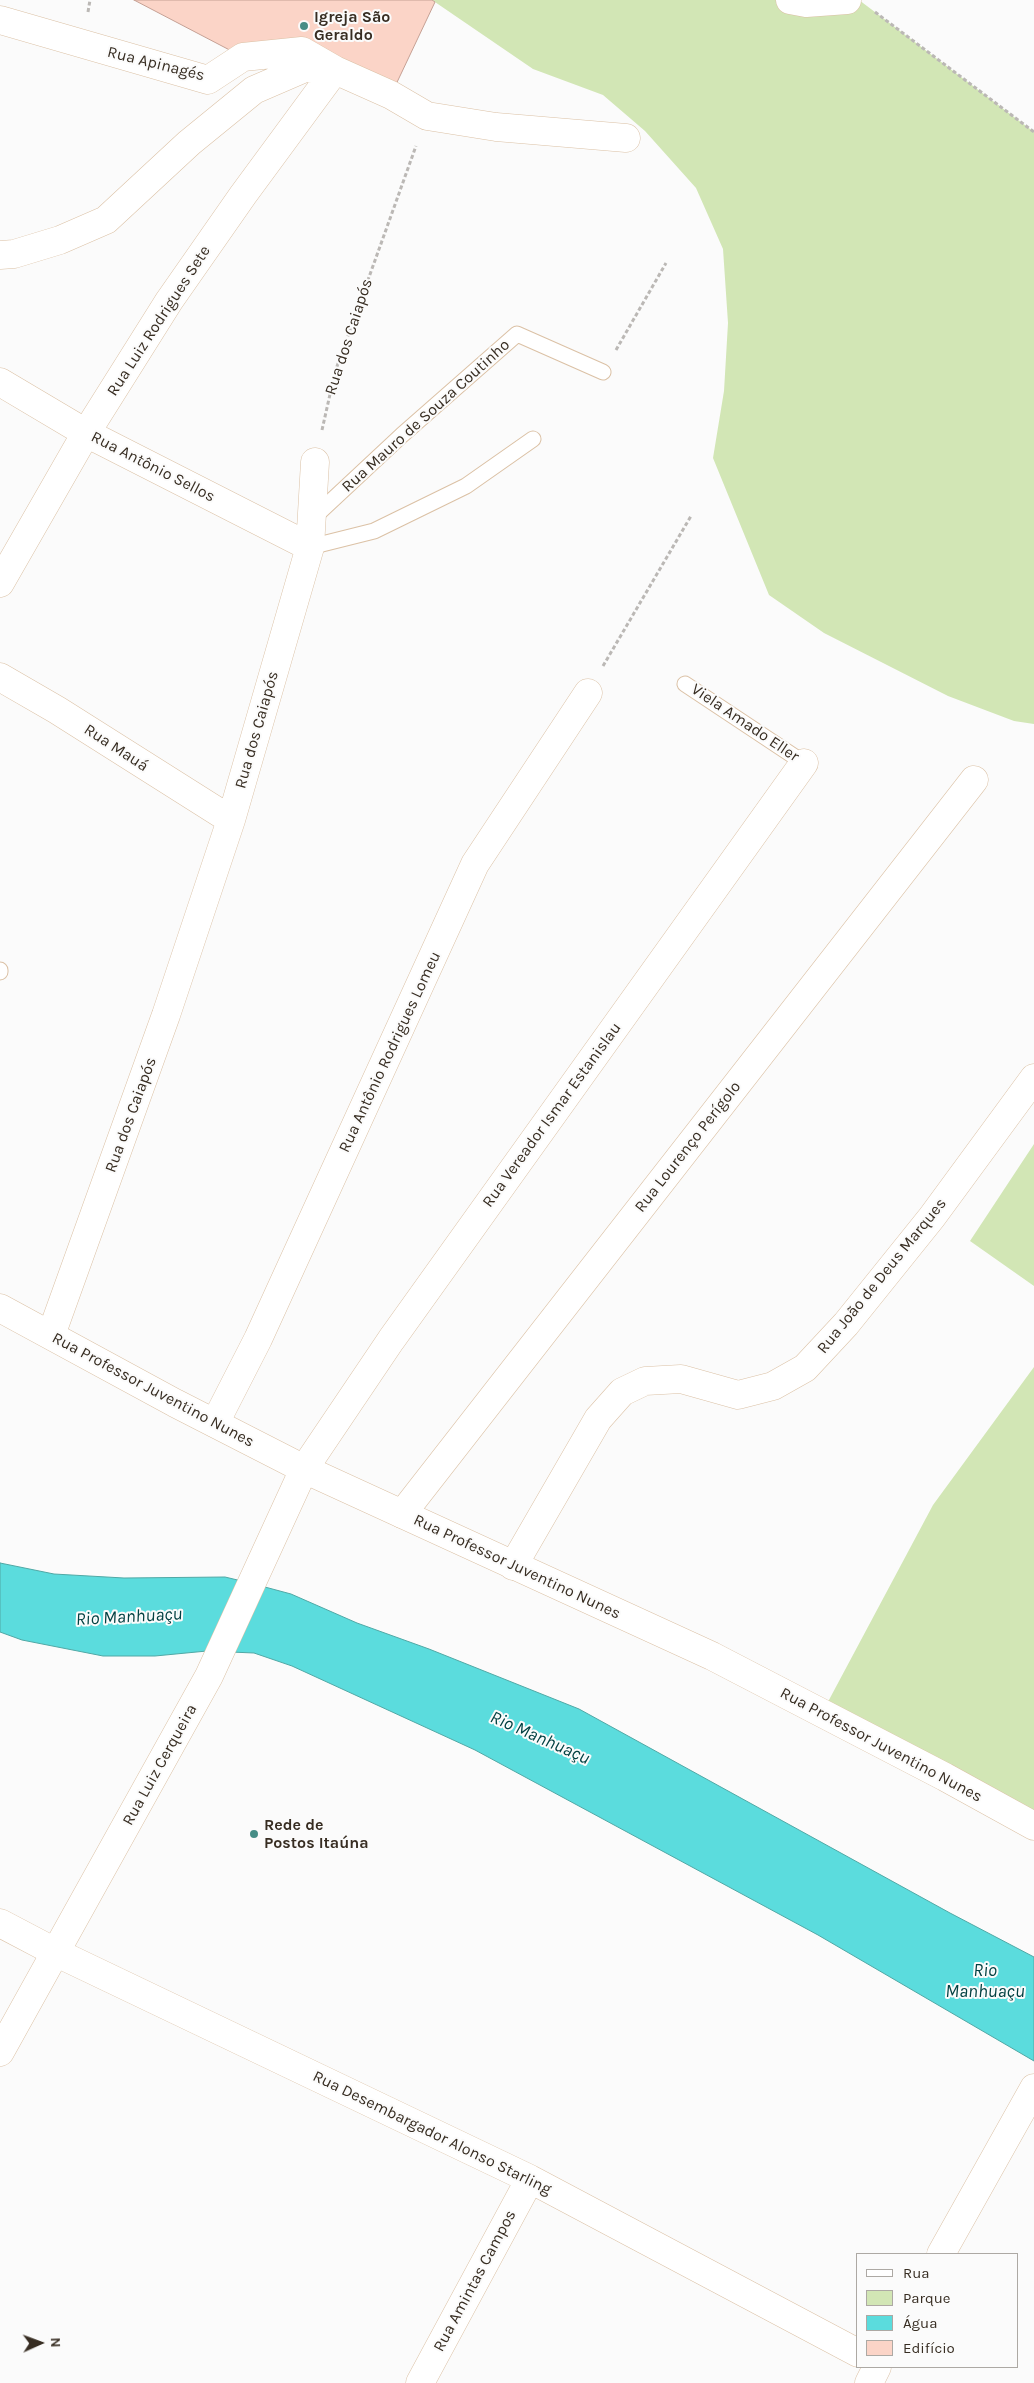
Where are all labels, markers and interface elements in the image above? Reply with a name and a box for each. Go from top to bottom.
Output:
place label: Igreja São Geraldo [314,7,390,45]
marker: Igreja São Geraldo [298,20,310,32]
street label: Rua Apinagés [105,43,207,85]
street label: Rua Luiz Rodrigues Sete [103,242,215,400]
street label: Rua dos Caiapós [321,276,377,398]
street label: Rua Mauro de Souza Coutinho [338,335,514,497]
street label: Rua Antônio Sellos [88,427,218,507]
street label: Rua dos Caiapós [231,669,283,791]
street label: Viela Amado Eller [687,680,803,766]
street label: Rua Mauá [80,720,152,776]
street label: Rua Antônio Rodrigues Lomeu [335,948,445,1156]
street label: Rua Vereador Ismar Estanislau [478,1019,626,1211]
street label: Rua dos Caiapós [101,1055,161,1175]
street label: Rua Lourenço Perígolo [631,1078,745,1216]
street label: Rua João de Deus Marques [813,1194,951,1358]
street label: Rua Professor Juventino Nunes [49,1328,257,1452]
street label: Rua Professor Juventino Nunes [410,1510,624,1624]
water label: Rio Manhuaçu [75,1603,183,1631]
street label: Rua Professor Juventino Nunes [777,1683,985,1807]
street label: Rua Luiz Cerqueira [119,1701,201,1829]
water label: Rio Manhuaçu [487,1706,593,1770]
place label: Rede de Postos Itaúna [264,1815,369,1853]
marker: Rede de Postos Itaúna [248,1828,260,1840]
water label: Rio Manhuaçu [945,1960,1025,2002]
street label: Rua Desembargador Alonso Starling [310,2067,554,2199]
street label: Rua Amintas Campos [429,2207,521,2355]
legend [856,2253,1019,2368]
text: Rua [903,2264,930,2282]
text: Parque [903,2289,951,2307]
text: Água [903,2314,937,2332]
north arrow [15,2318,65,2368]
text: N [47,2337,64,2348]
text: Edifício [903,2339,955,2357]

